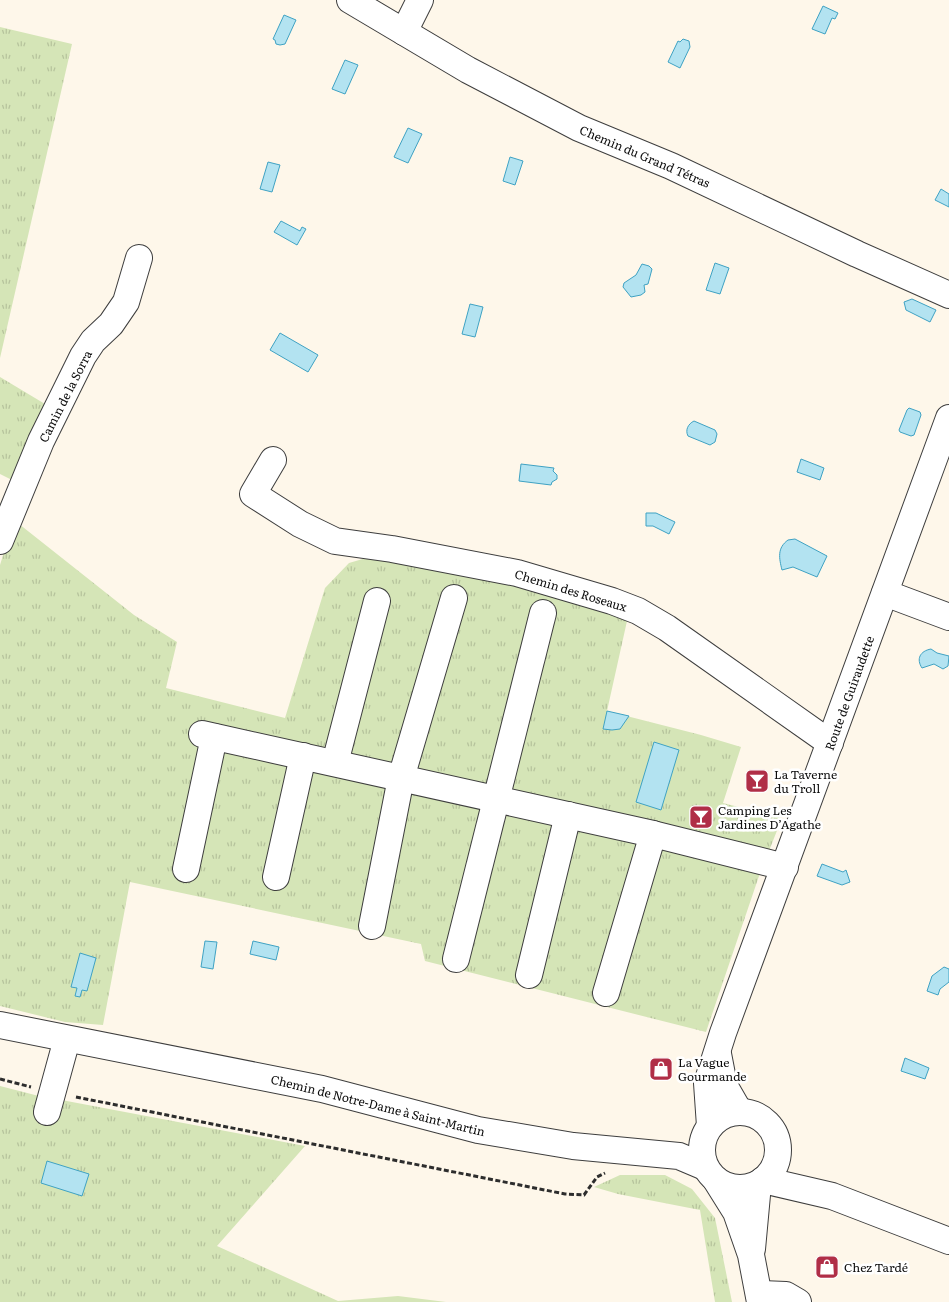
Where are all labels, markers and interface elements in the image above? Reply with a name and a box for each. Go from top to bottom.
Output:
street label: Chemin du Grand Tétras [577,120,714,192]
street label: Camin de la Sorra [34,346,96,445]
street label: Chemin des Roseaux [513,564,630,616]
street label: Route de Guiraudette [820,633,878,753]
place label: La Taverne du Troll [774,765,837,797]
bar icon: La Taverne du Troll [744,768,770,794]
place label: Camping Les Jardines D’Agathe [718,801,821,833]
bar icon: Camping Les Jardines D’Agathe [688,804,714,830]
place label: La Vague Gourmande [678,1053,747,1085]
shop icon: La Vague Gourmande [648,1056,674,1082]
street label: Chemin de Notre-Dame à Saint-Martin [269,1070,487,1140]
shop icon: Chez Tardé [814,1254,840,1280]
place label: Chez Tardé [844,1258,908,1276]

